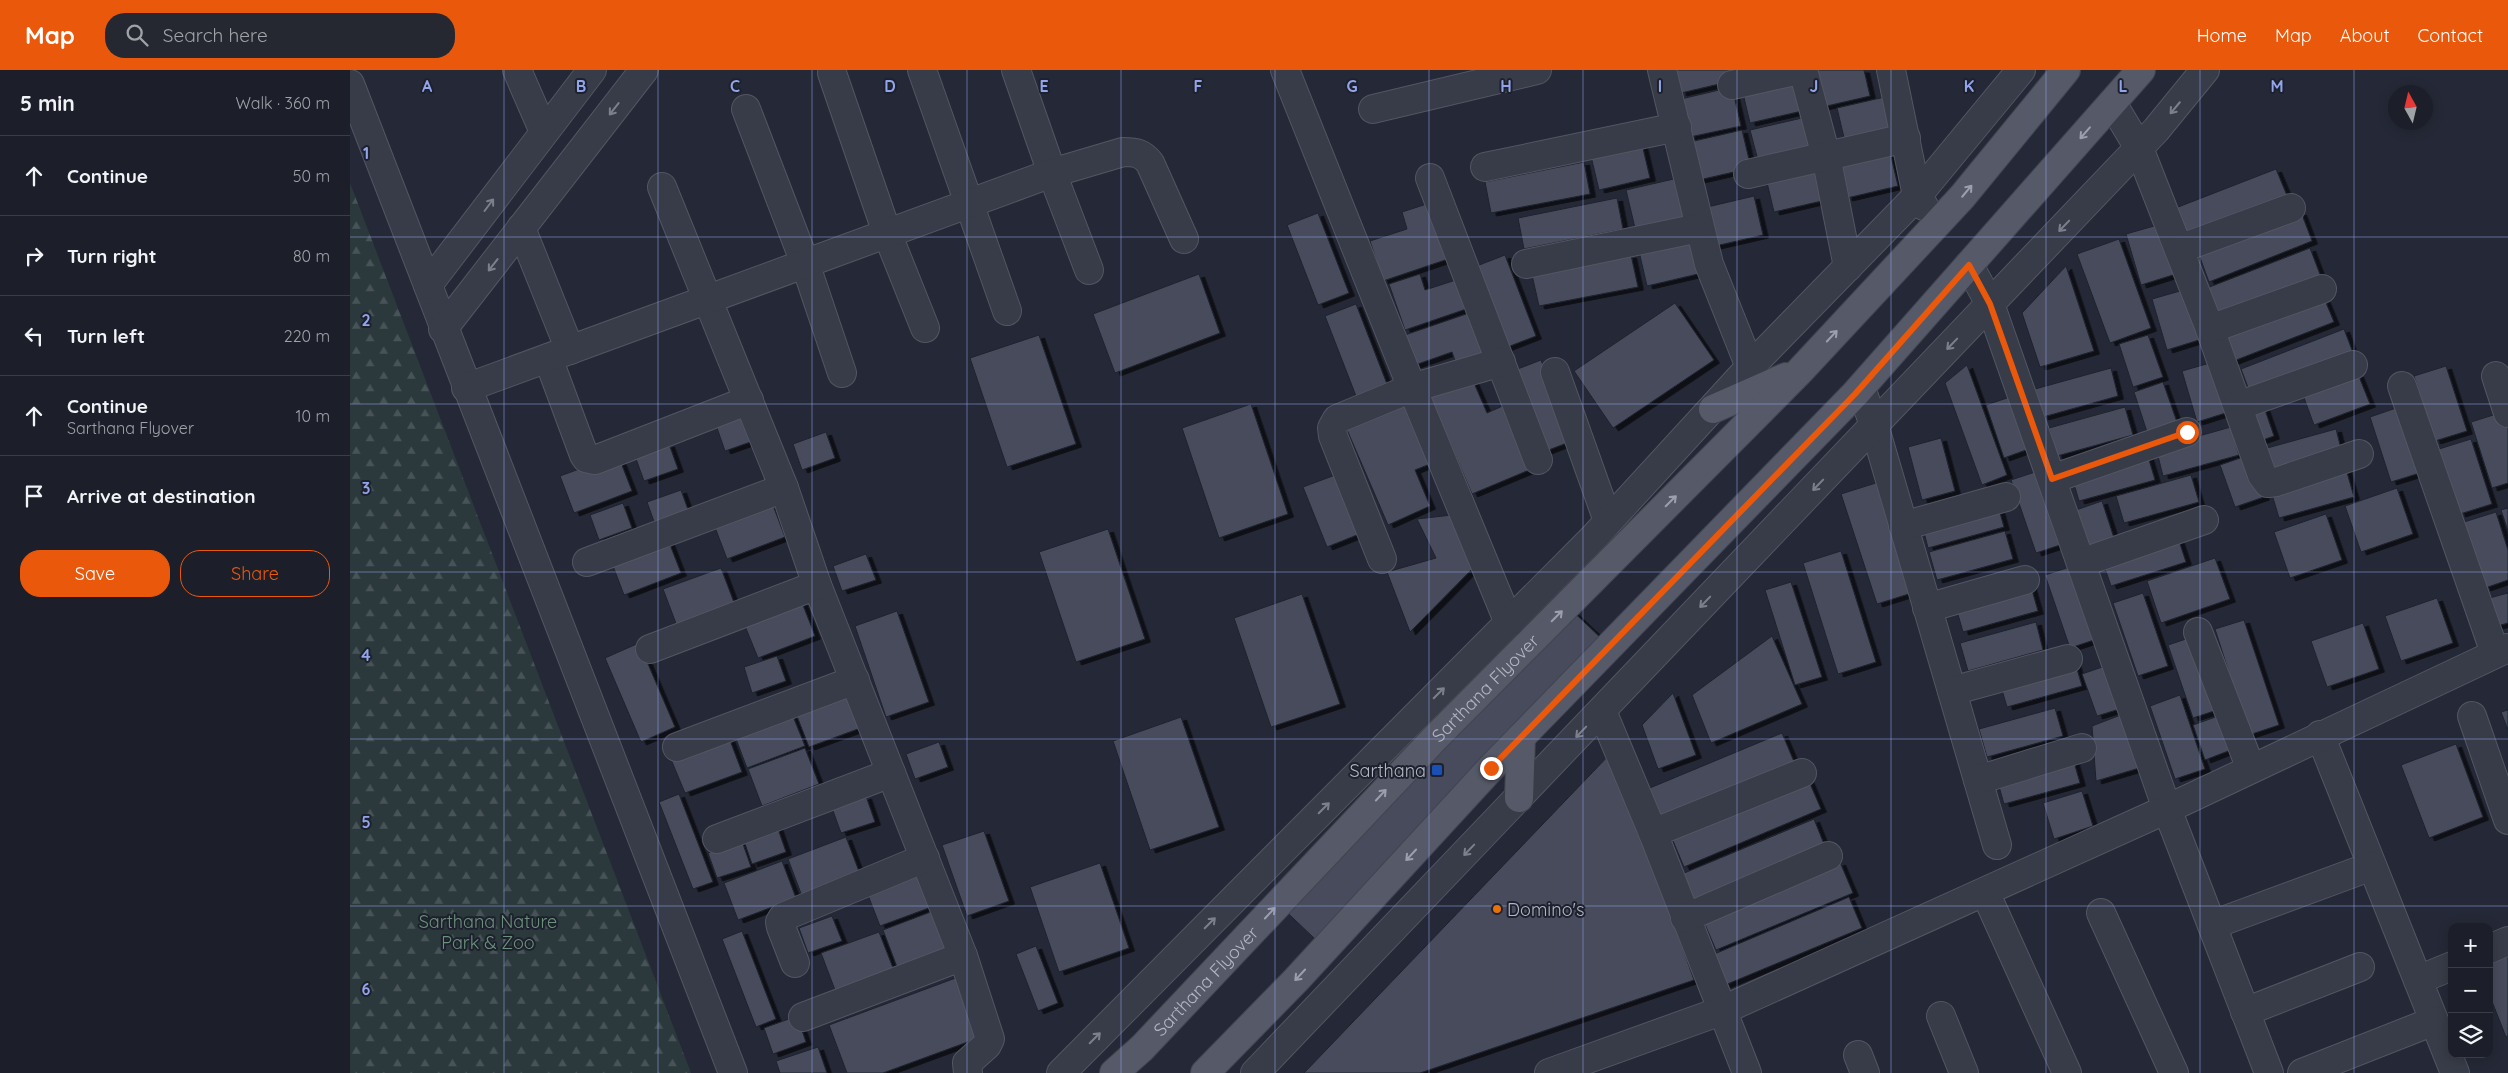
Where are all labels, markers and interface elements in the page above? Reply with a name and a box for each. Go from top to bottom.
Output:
search box [105,13,455,58]
text: Map [25,20,75,50]
icon: search [123,21,151,49]
text: Search here [163,23,268,47]
text: Home [2197,24,2247,47]
text: Map [2275,24,2312,47]
text: About [2340,24,2390,47]
text: Contact [2418,24,2483,47]
text: A [422,76,433,96]
text: B [576,76,586,96]
text: C [730,76,740,96]
text: D [884,76,896,96]
text: E [1039,76,1049,96]
text: F [1194,76,1203,96]
text: G [1346,76,1358,96]
text: H [1500,76,1512,96]
text: I [1658,76,1662,96]
text: J [1810,76,1818,96]
text: K [1964,76,1974,96]
text: L [2119,76,2128,96]
text: M [2270,76,2284,96]
north arrow [2388,85,2433,130]
text: 5 min [20,90,75,116]
text: Walk · 360 m [235,93,330,113]
one-way arrow [609,102,620,115]
one-way arrow [2170,102,2181,115]
one-way arrow [2079,126,2091,139]
text: 1 [363,143,369,163]
icon: ahead [20,162,48,190]
text: Continue [67,164,148,188]
text: 50 m [293,166,330,186]
one-way arrow [1961,185,1972,198]
one-way arrow [483,198,494,211]
one-way arrow [2058,220,2070,233]
icon: right [20,242,48,270]
text: Turn right [67,244,156,268]
text: 80 m [293,246,330,266]
one-way arrow [488,258,498,272]
text: 2 [361,310,371,330]
icon: left [20,322,48,350]
text: Turn left [67,324,145,348]
text: 220 m [284,326,330,346]
one-way arrow [1826,330,1838,343]
one-way arrow [1946,338,1958,350]
text: Continue [67,394,148,418]
icon: ahead [20,402,48,430]
text: 10 m [296,406,330,426]
text: Sarthana Flyover [67,418,194,438]
route start [2176,421,2199,444]
text: 3 [362,478,370,498]
one-way arrow [1812,478,1824,491]
icon: arrive [20,482,48,510]
text: Arrive at destination [67,484,256,508]
one-way arrow [1665,494,1677,507]
button: Save [20,550,170,597]
button: Share [180,550,330,597]
one-way arrow [1699,596,1711,609]
one-way arrow [1551,610,1563,622]
street label: Sarthana Flyover [1426,629,1544,747]
text: 4 [361,645,371,665]
one-way arrow [1433,687,1445,699]
one-way arrow [1575,726,1587,739]
route end [1480,757,1503,780]
place label: Sarthana [1350,759,1426,782]
marker: Sarthana [1430,763,1444,777]
one-way arrow [1375,789,1387,801]
one-way arrow [1318,802,1330,814]
text: 5 [361,812,371,832]
one-way arrow [1463,844,1475,856]
one-way arrow [1405,849,1417,862]
place label: Domino's [1507,898,1584,921]
marker: Domino's [1491,903,1503,915]
one-way arrow [1264,906,1276,919]
park label: Sarthana Nature Park & Zoo [419,910,557,954]
one-way arrow [1203,917,1216,929]
street label: Sarthana Flyover [1148,921,1263,1041]
map controls [2448,923,2493,1058]
button: + [2448,923,2493,968]
one-way arrow [1294,968,1306,981]
button: − [2448,968,2493,1013]
text: 6 [362,979,371,999]
button: layers [2448,1013,2493,1058]
one-way arrow [1089,1032,1101,1045]

